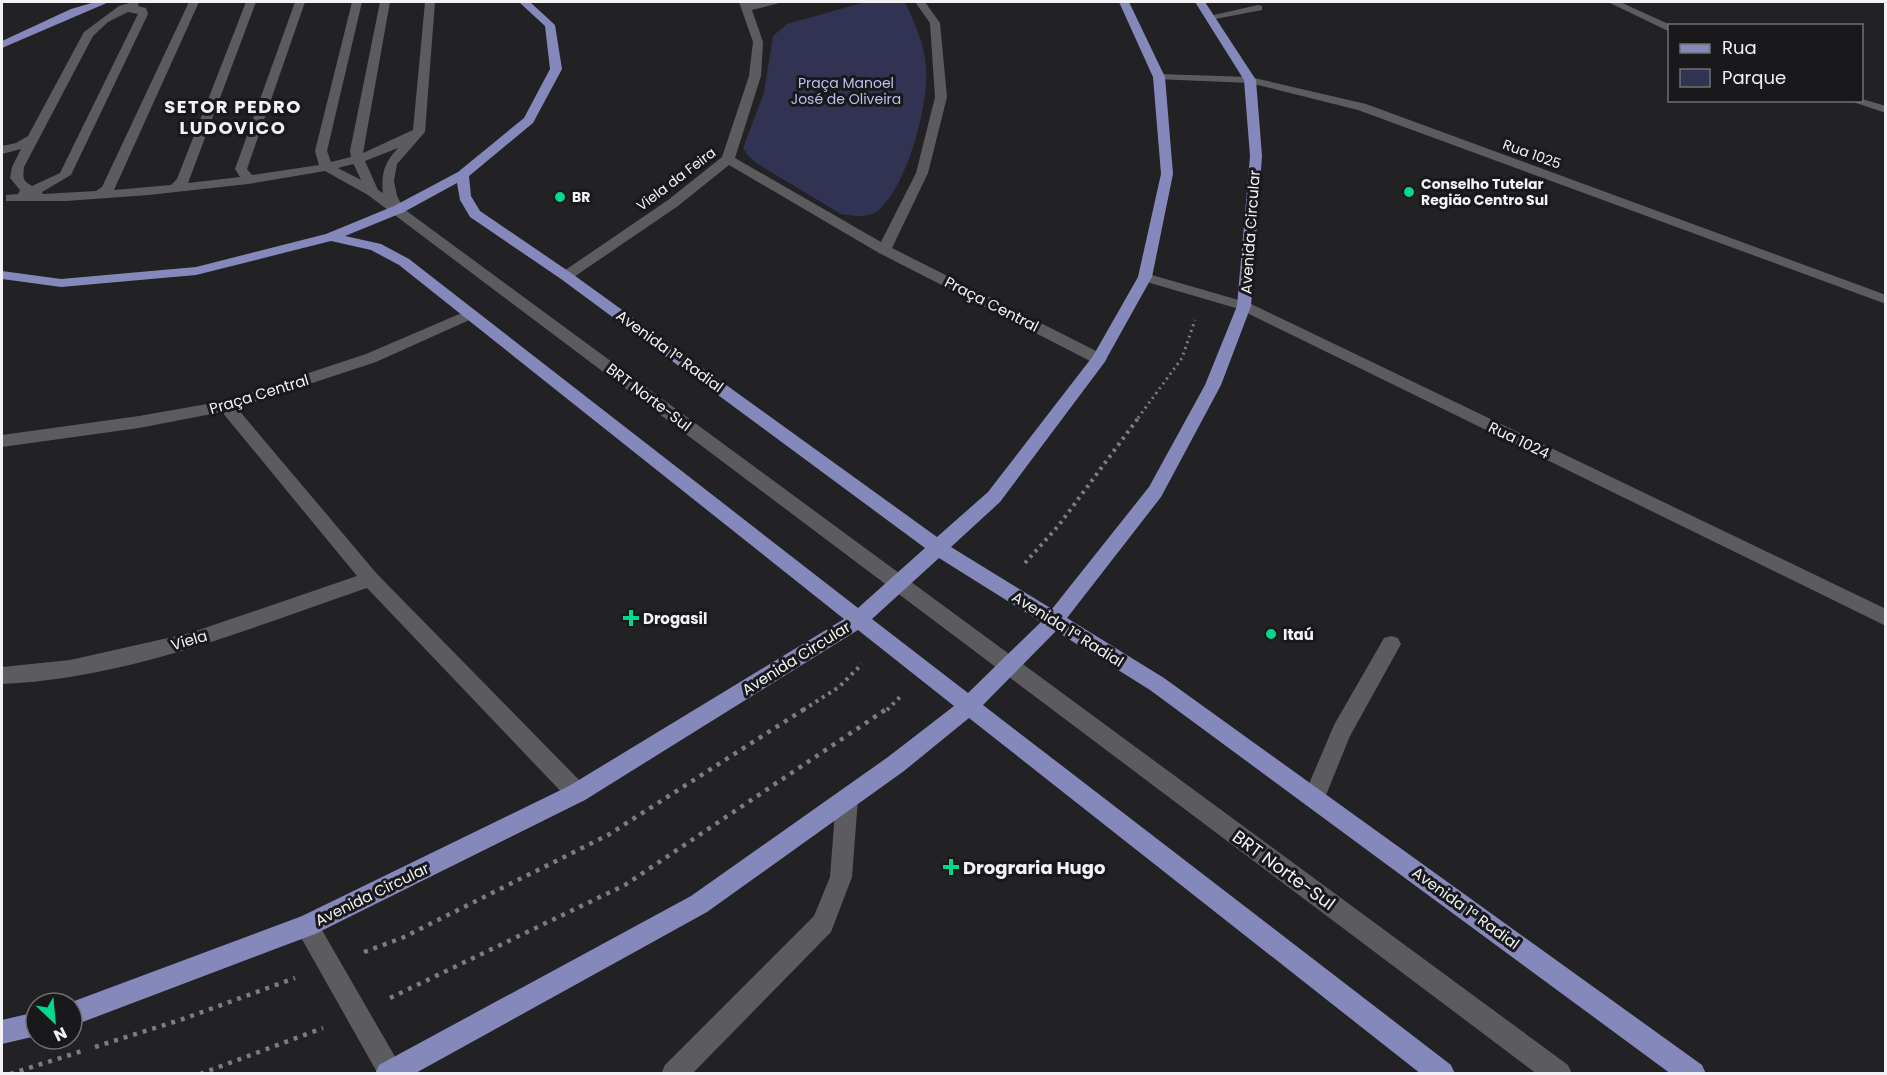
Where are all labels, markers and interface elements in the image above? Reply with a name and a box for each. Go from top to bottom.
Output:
legend [1668,24,1863,102]
text: Rua [1722,35,1757,60]
text: Parque [1722,65,1786,90]
park label: Praça Manoel José de Oliveira [791,73,901,109]
district label: SETOR PEDRO LUDOVICO [164,94,302,140]
street label: Rua 1025 [1500,134,1564,174]
street label: Viela da Feira [632,142,720,216]
street label: Avenida Circular [1235,169,1265,295]
place label: Conselho Tutelar Região Centro Sul [1421,174,1548,210]
marker: Conselho Tutelar Região Centro Sul [1402,185,1416,199]
place label: BR [572,187,590,207]
marker: BR [553,190,567,204]
street label: Praça Central [941,271,1043,337]
street label: Avenida 1ª Radial [612,305,728,397]
street label: BRT Norte-Sul [602,358,696,436]
street label: Praça Central [207,369,311,419]
street label: Rua 1024 [1485,416,1553,464]
street label: Avenida 1ª Radial [1008,586,1128,672]
place label: Drogasil [643,608,707,629]
marker: Drogasil [624,611,638,625]
street label: Avenida Circular [738,616,855,700]
place label: Itaú [1283,624,1314,645]
street label: Viela [168,625,210,655]
marker: Itaú [1264,627,1278,641]
street label: BRT Norte-Sul [1227,824,1341,916]
place label: Drograria Hugo [963,855,1105,880]
street label: Avenida Circular [311,857,433,931]
marker: Drograria Hugo [944,860,958,874]
street label: Avenida 1ª Radial [1408,862,1524,954]
north arrow [24,991,84,1051]
text: N [50,1021,71,1047]

